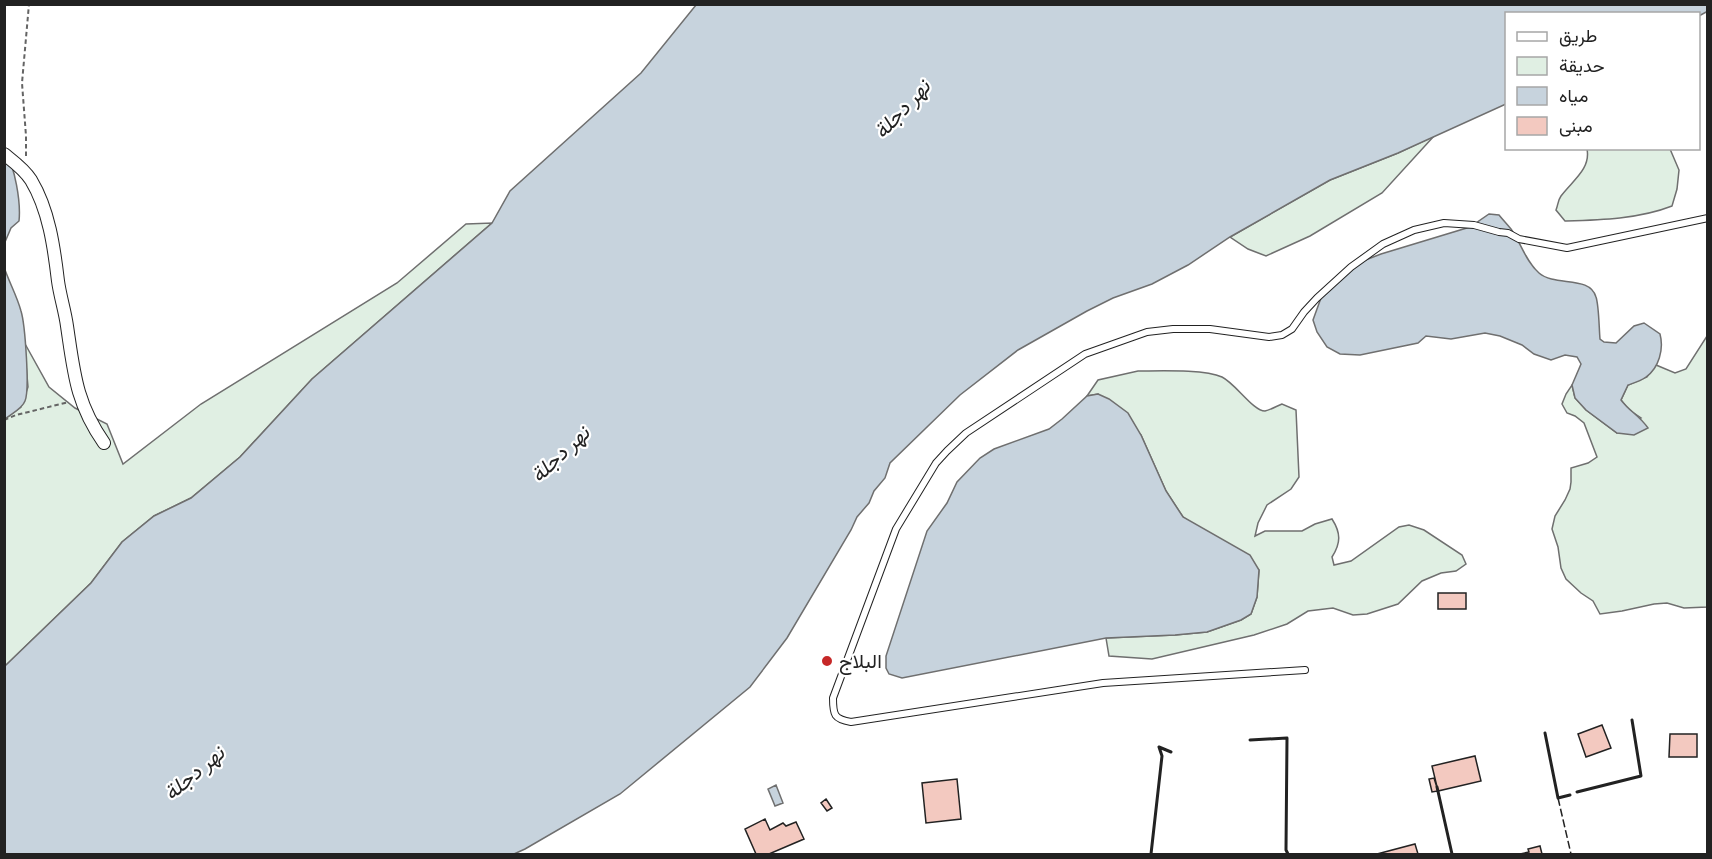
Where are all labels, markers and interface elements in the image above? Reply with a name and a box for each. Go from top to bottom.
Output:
legend [1505,12,1700,150]
text: طريق [1559,23,1597,50]
text: حديقة [1559,53,1605,80]
water label: نهر دجلة [867,72,939,147]
text: مياه [1559,83,1588,110]
text: مبنى [1559,113,1593,140]
water label: نهر دجلة [524,418,598,491]
place label: البلاج [839,647,882,677]
marker: البلاج [820,654,834,668]
water label: نهر دجلة [157,738,233,809]

